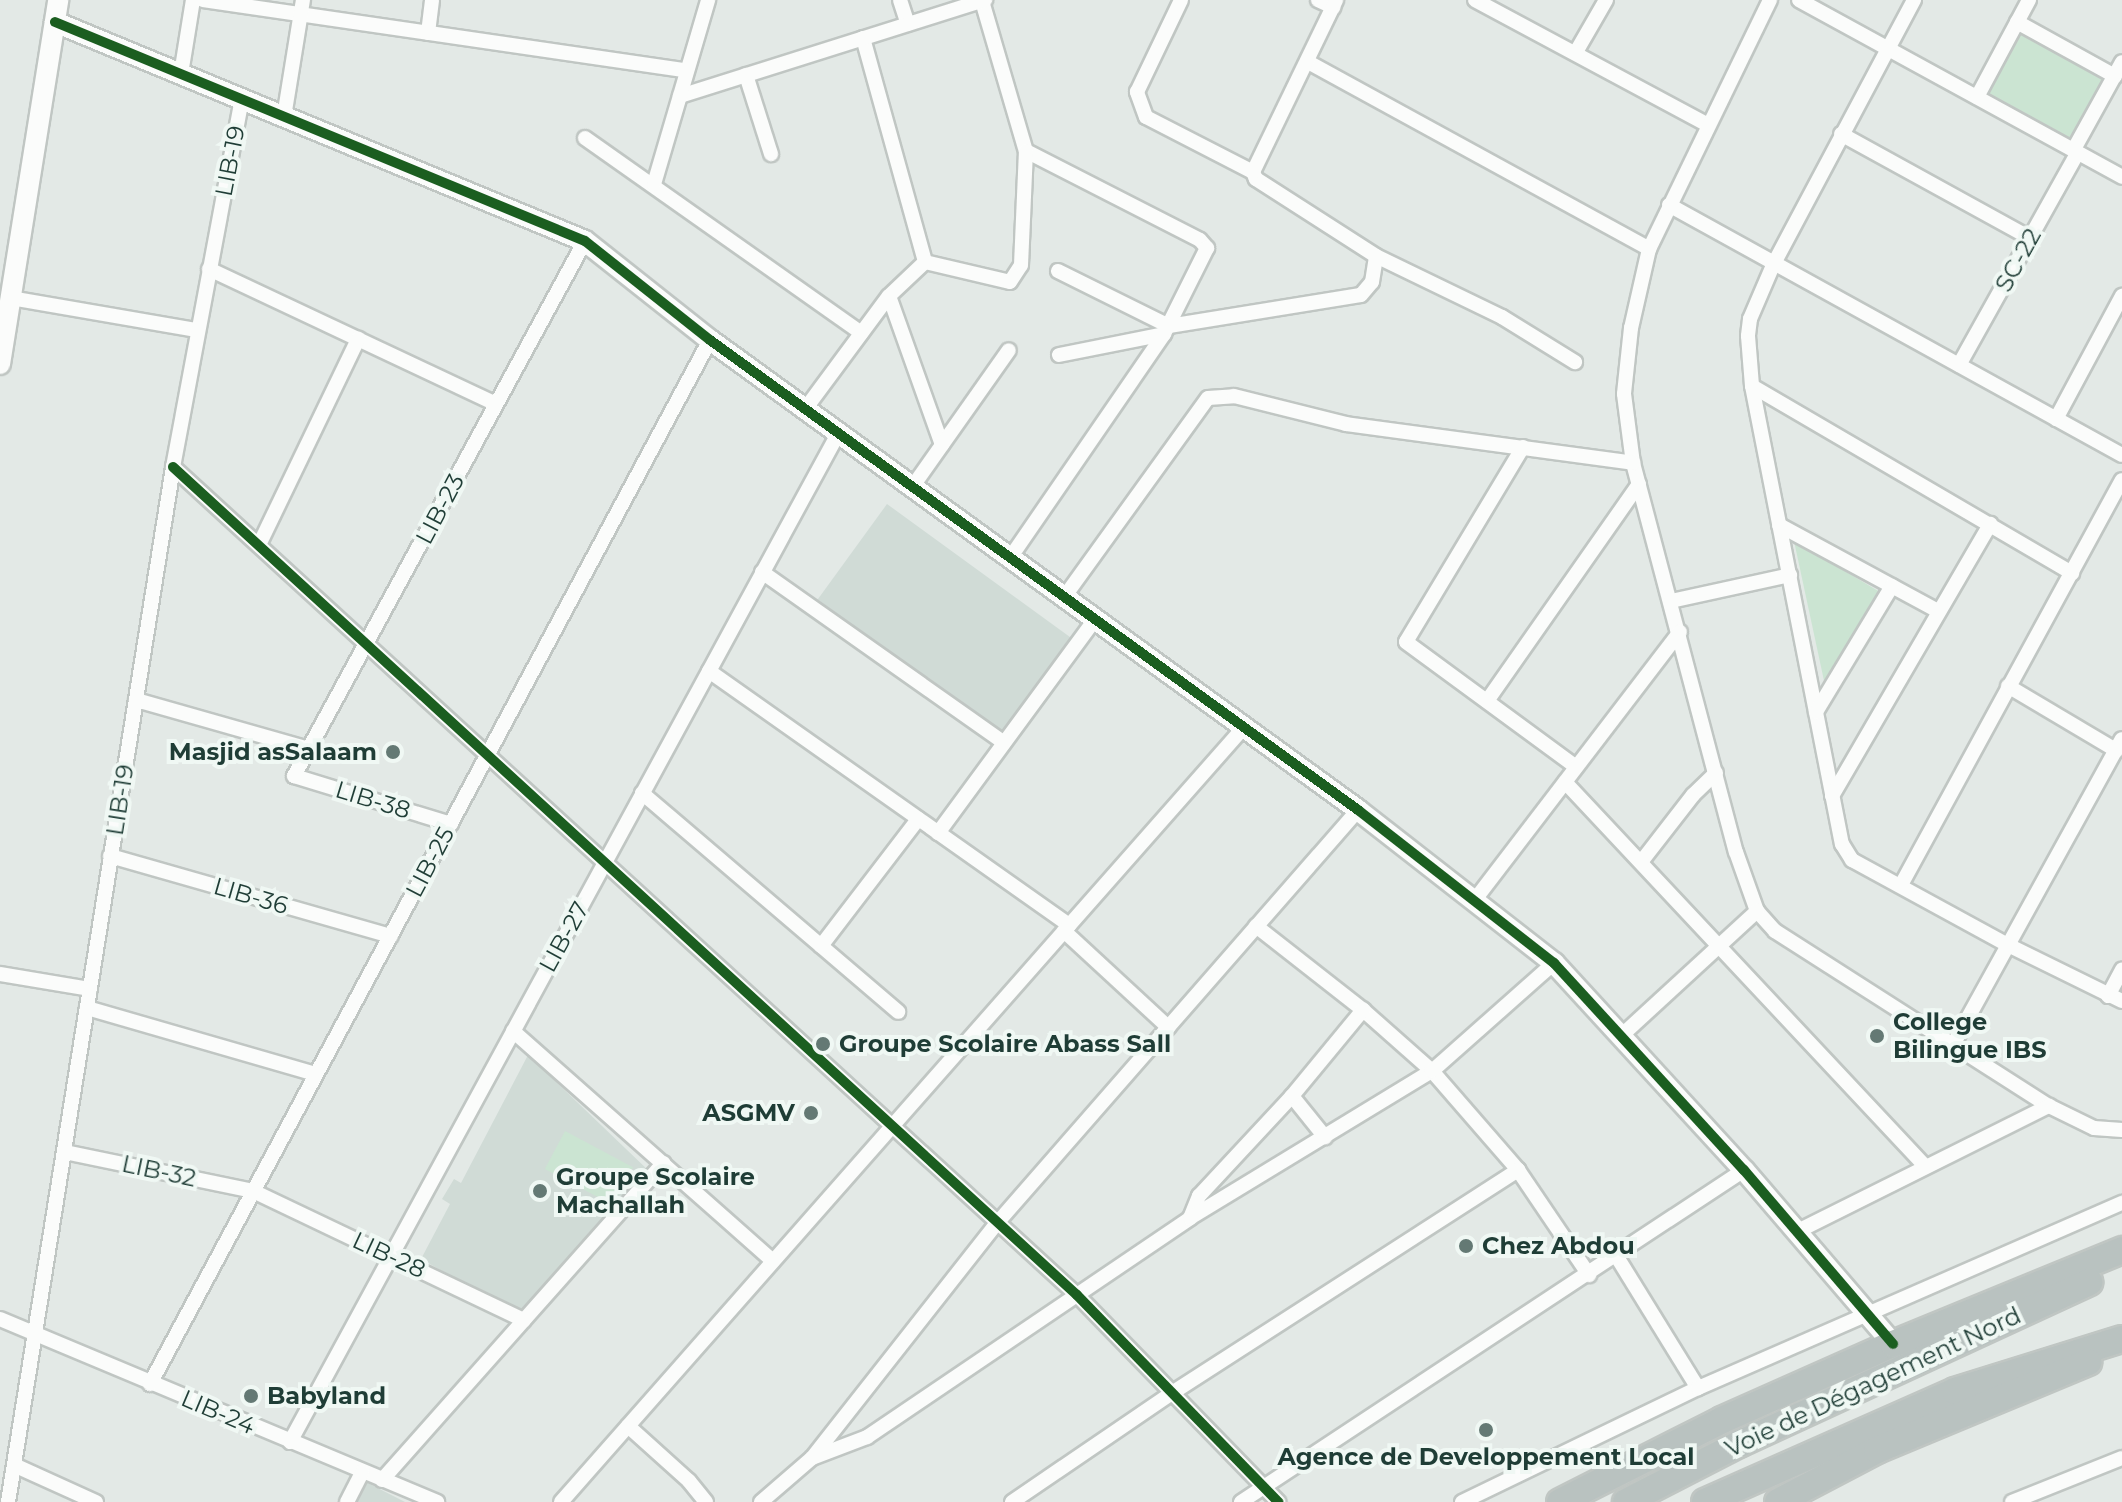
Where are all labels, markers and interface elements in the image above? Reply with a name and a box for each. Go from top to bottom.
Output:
street label: LIB-19 [209,123,251,199]
street label: SC-22 [1989,223,2047,297]
street label: LIB-23 [410,469,470,549]
place label: Masjid asSalaam [169,738,377,766]
marker: Masjid asSalaam [384,743,402,761]
street label: LIB-19 [100,762,140,838]
street label: LIB-38 [332,775,414,825]
street label: LIB-25 [400,822,460,902]
street label: LIB-36 [210,872,292,920]
street label: LIB-27 [533,897,595,977]
place label: College Bilingue IBS [1893,1008,2046,1064]
marker: College Bilingue IBS [1868,1027,1886,1045]
place label: Groupe Scolaire Abass Sall [839,1030,1171,1058]
marker: Groupe Scolaire Abass Sall [814,1035,832,1053]
place label: ASGMV [702,1099,795,1127]
marker: ASGMV [802,1104,820,1122]
street label: LIB-32 [119,1149,199,1193]
place label: Groupe Scolaire Machallah [556,1163,755,1219]
marker: Groupe Scolaire Machallah [531,1182,549,1200]
street label: LIB-28 [348,1226,430,1284]
place label: Chez Abdou [1482,1232,1635,1260]
marker: Chez Abdou [1457,1237,1475,1255]
street label: Voie de Dégagement Nord [1721,1301,2025,1463]
place label: Babyland [267,1382,386,1410]
street label: LIB-24 [177,1384,259,1440]
marker: Babyland [242,1387,260,1405]
marker: Agence de Developpement Local [1477,1421,1495,1439]
place label: Agence de Developpement Local [1277,1443,1695,1471]

